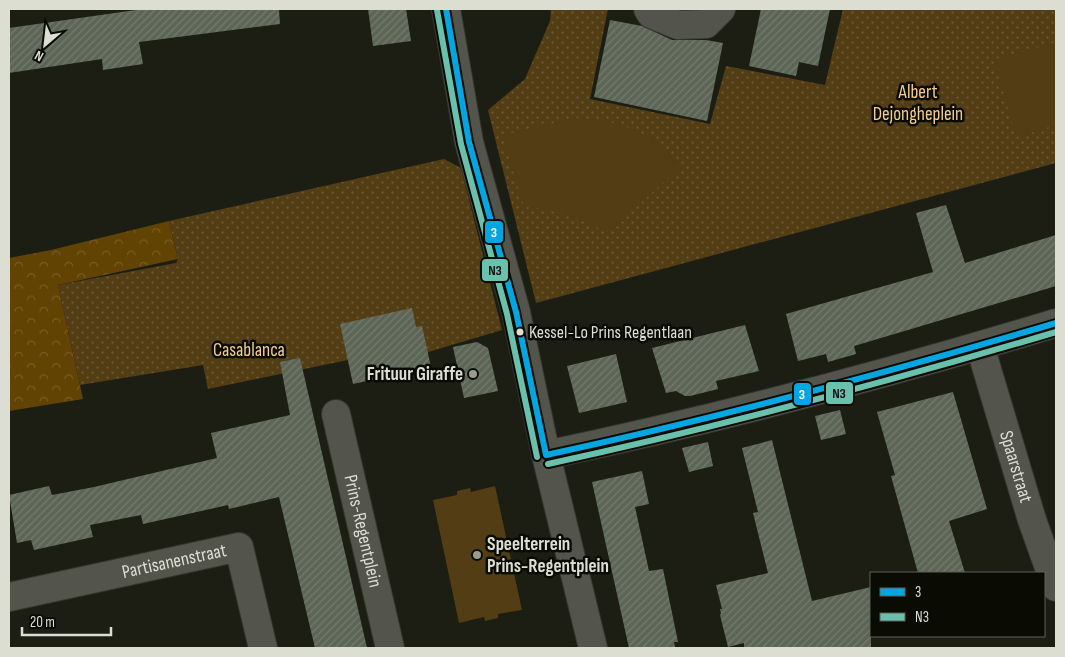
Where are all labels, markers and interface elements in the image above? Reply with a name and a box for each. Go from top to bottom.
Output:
north arrow [20,20,70,70]
text: N [32,47,46,65]
park label: Albert Dejongheplein [873,81,963,126]
line badge: 3 [484,220,504,244]
text: 3 [491,224,497,241]
line badge: N3 [481,258,509,282]
text: N3 [488,262,502,279]
place label: Kessel-Lo Prins Regentlaan [529,322,692,343]
marker: Kessel-Lo Prins Regentlaan [515,327,525,337]
park label: Casablanca [213,339,285,362]
place label: Frituur Giraffe [367,363,463,386]
marker: Frituur Giraffe [467,368,479,380]
line badge: N3 [825,381,854,405]
line badge: 3 [793,382,812,406]
text: N3 [832,385,846,402]
text: 3 [799,386,805,403]
street label: Spaarstraat [994,428,1038,506]
street label: Prins-Regentplein [339,472,387,590]
place label: Speelterrein Prins-Regentplein [487,533,609,578]
street label: Partisanenstraat [120,539,229,584]
marker: Speelterrein Prins-Regentplein [471,549,483,561]
legend [870,572,1045,637]
text: 3 [915,583,921,602]
scale bar [22,604,111,636]
text: N3 [915,608,929,627]
text: 20 m [30,613,55,632]

